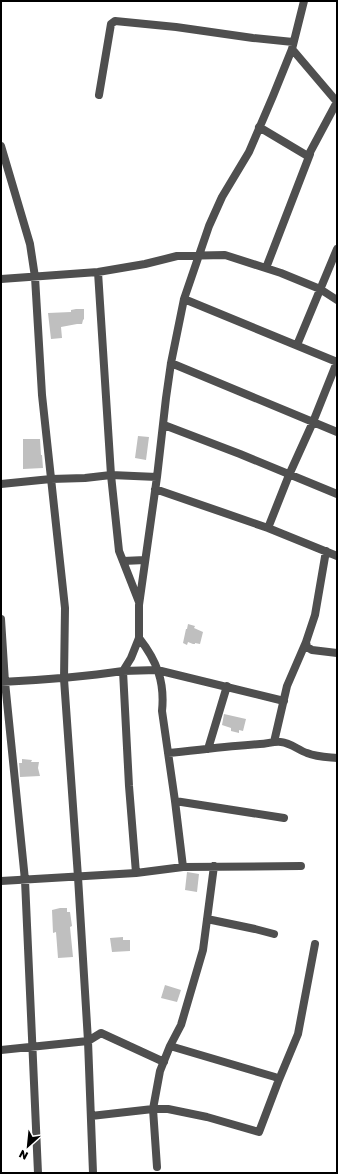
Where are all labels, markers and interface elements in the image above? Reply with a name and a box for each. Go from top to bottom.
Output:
north arrow [8,1126,48,1166]
text: N [17,1148,30,1163]

